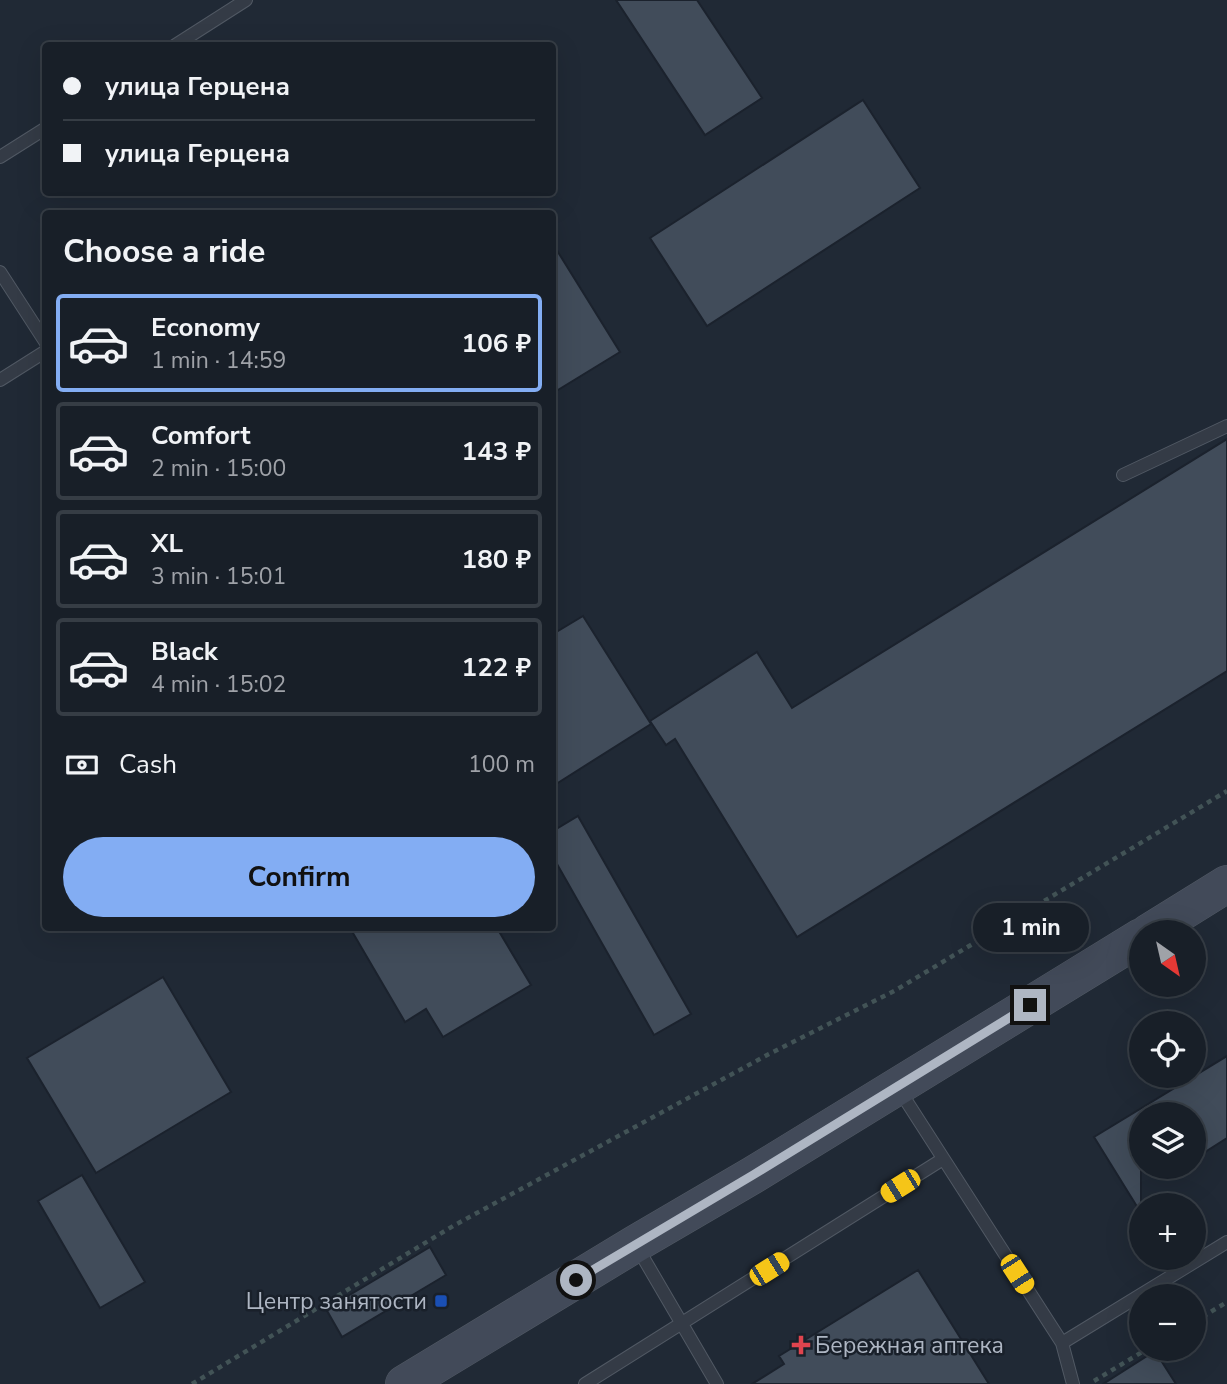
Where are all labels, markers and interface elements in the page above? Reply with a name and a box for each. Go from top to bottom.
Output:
text: улица Герцена [105,69,290,104]
text: улица Герцена [105,136,290,171]
text: Choose a ride [63,230,265,273]
text: Economy [151,310,260,345]
icon: car [67,312,130,375]
text: 106 ₽ [462,326,531,361]
text: 1 min · 14:59 [151,345,286,376]
text: Comfort [151,418,251,453]
icon: car [67,420,130,483]
text: 143 ₽ [462,434,531,469]
text: 2 min · 15:00 [151,453,286,484]
text: XL [151,526,183,561]
icon: car [67,528,130,591]
text: 180 ₽ [462,542,531,577]
text: 3 min · 15:01 [151,561,286,592]
text: Black [151,634,218,669]
icon: car [67,636,130,699]
text: 122 ₽ [462,650,531,685]
text: 4 min · 15:02 [151,669,286,700]
icon: cash [63,746,101,784]
text: Cash [119,747,177,782]
text: 100 m [468,749,535,780]
button: Confirm [63,837,535,917]
callout: 1 min [972,904,1088,953]
text: 1 min [1001,912,1061,943]
north arrow [1129,920,1206,998]
map controls [1129,920,1206,1361]
route end [1014,989,1046,1021]
button: locate [1129,1011,1206,1088]
button: layers [1129,1102,1206,1179]
car [877,1166,924,1206]
button: + [1129,1193,1206,1270]
car [746,1249,793,1289]
car [997,1251,1038,1297]
route start [560,1264,592,1296]
button: − [1129,1284,1206,1361]
place label: Центр занятости [246,1286,427,1317]
marker: Центр занятости [433,1293,449,1309]
place label: Бережная аптека [815,1330,1004,1361]
marker: Бережная аптека [793,1337,809,1353]

